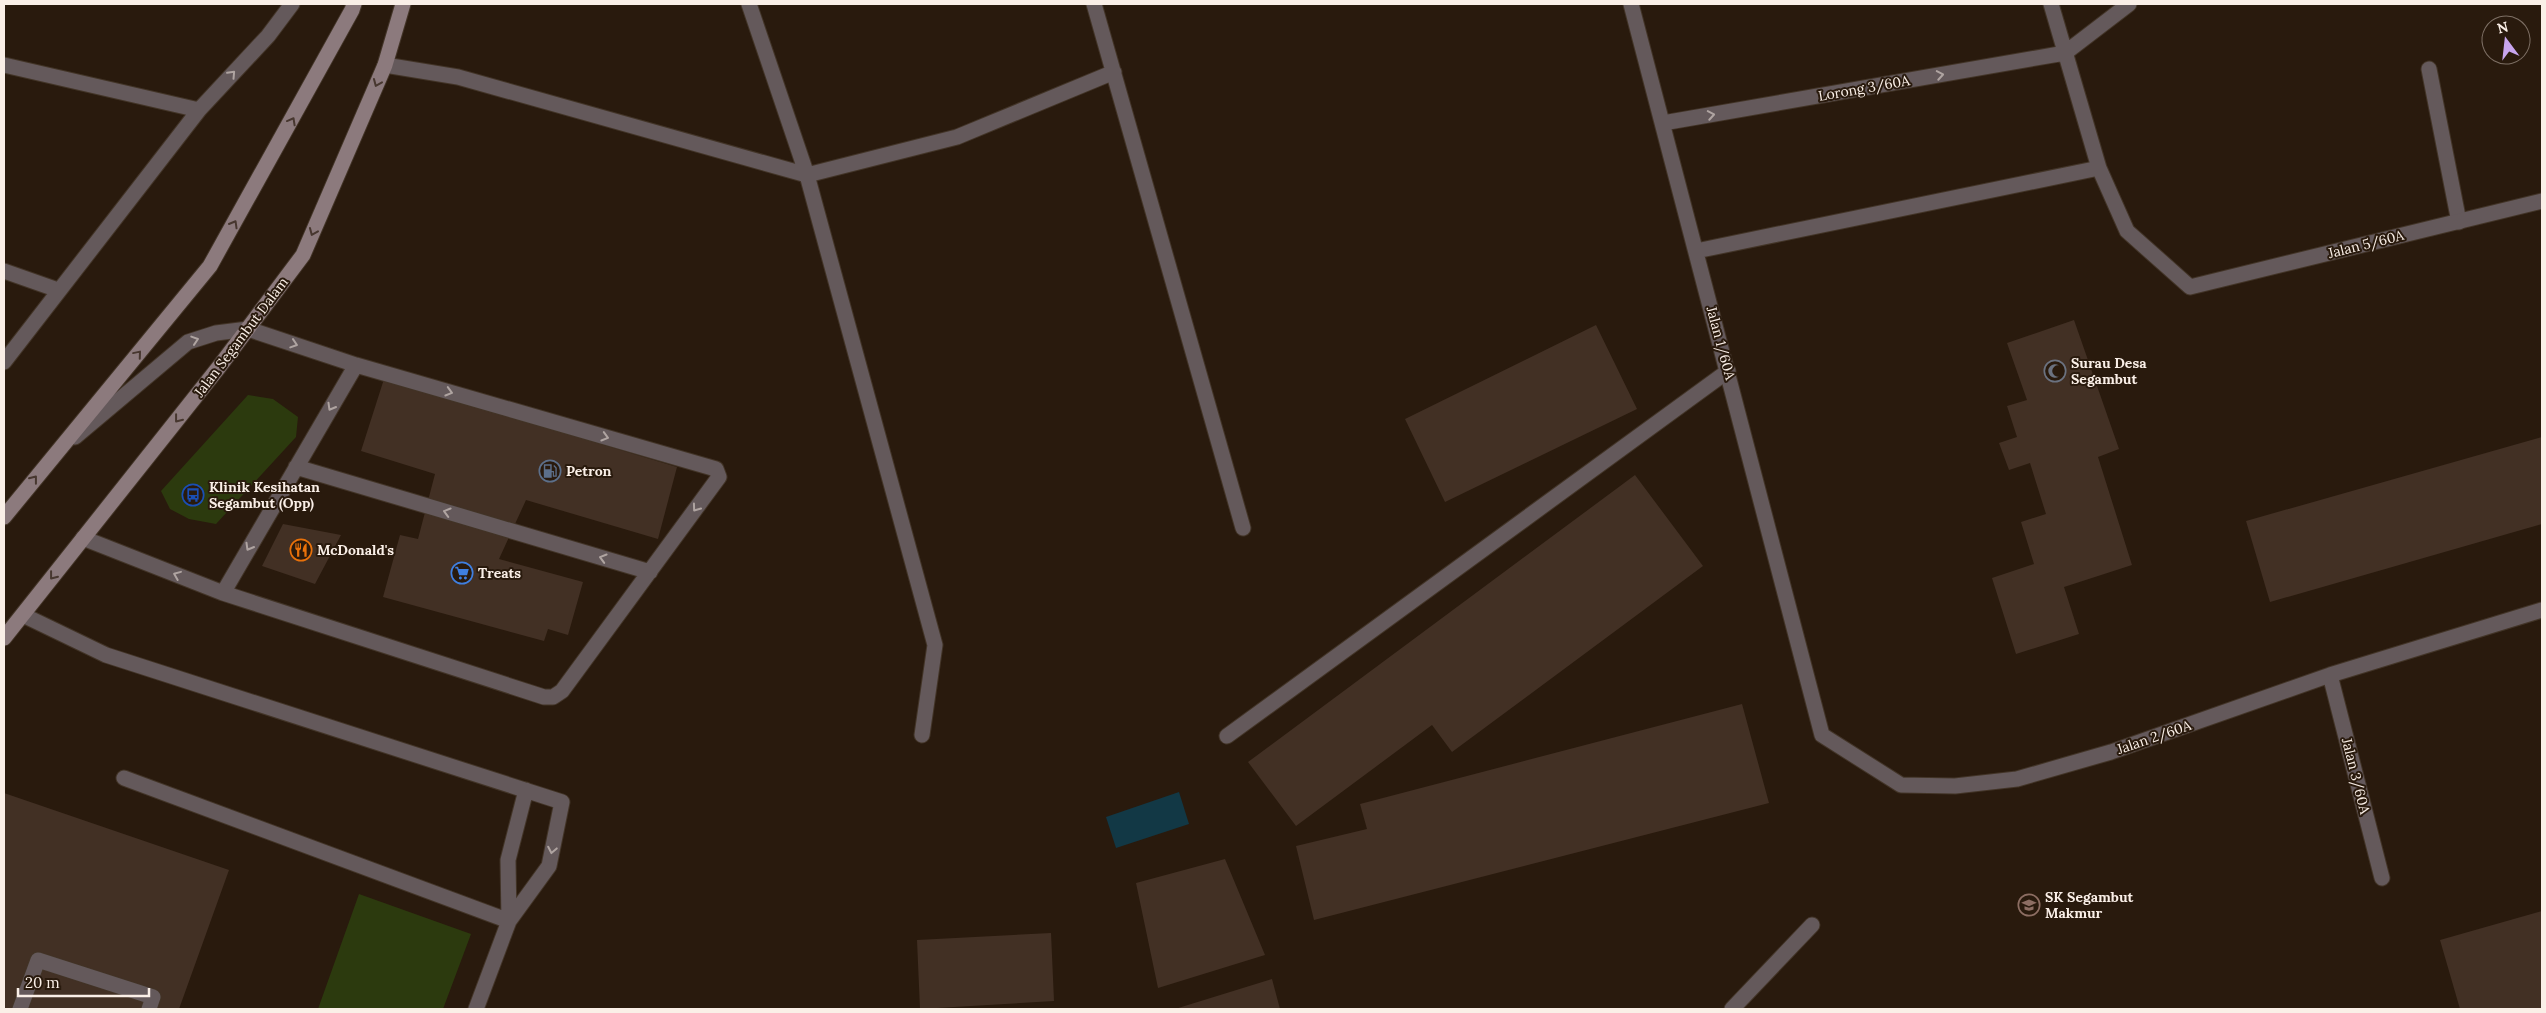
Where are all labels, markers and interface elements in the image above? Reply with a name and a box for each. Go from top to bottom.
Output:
north arrow [2481,15,2531,65]
text: N [2495,17,2510,38]
one-way arrow [1935,70,1944,80]
one-way arrow [226,71,235,80]
street label: Lorong 3/60A [1817,71,1911,105]
one-way arrow [372,78,383,87]
one-way arrow [1706,110,1715,120]
one-way arrow [286,117,296,126]
one-way arrow [228,220,238,229]
street label: Jalan 5/60A [2325,226,2406,262]
one-way arrow [308,228,318,236]
street label: Jalan Segambut Dalam [190,273,292,401]
street label: Jalan 1/60A [1702,303,1739,382]
one-way arrow [190,336,199,346]
one-way arrow [289,338,298,348]
one-way arrow [133,350,142,359]
place label: Surau Desa Segambut [2071,354,2147,388]
mosque icon: Surau Desa Segambut [2043,359,2067,383]
one-way arrow [445,386,453,396]
one-way arrow [328,402,338,411]
one-way arrow [176,413,184,422]
one-way arrow [601,431,610,442]
fuel station icon: Petron [538,459,562,483]
place label: Petron [566,462,612,480]
one-way arrow [29,475,38,484]
place label: Klinik Kesihatan Segambut (Opp) [209,478,320,512]
bus stop icon: Klinik Kesihatan Segambut (Opp) [181,483,205,507]
one-way arrow [693,502,702,512]
one-way arrow [444,508,452,518]
restaurant icon: McDonald's [289,538,313,562]
place label: McDonald's [317,541,394,559]
one-way arrow [246,542,256,551]
one-way arrow [599,554,608,564]
supermarket icon: Treats [450,561,474,585]
place label: Treats [478,564,521,582]
one-way arrow [51,570,59,579]
one-way arrow [173,571,182,581]
street label: Jalan 2/60A [2113,716,2194,758]
street label: Jalan 3/60A [2338,735,2374,816]
one-way arrow [548,845,558,854]
place label: SK Segambut Makmur [2045,888,2133,922]
school or university icon: SK Segambut Makmur [2017,893,2041,917]
scale bar [18,966,149,998]
text: 20 m [25,973,60,992]

